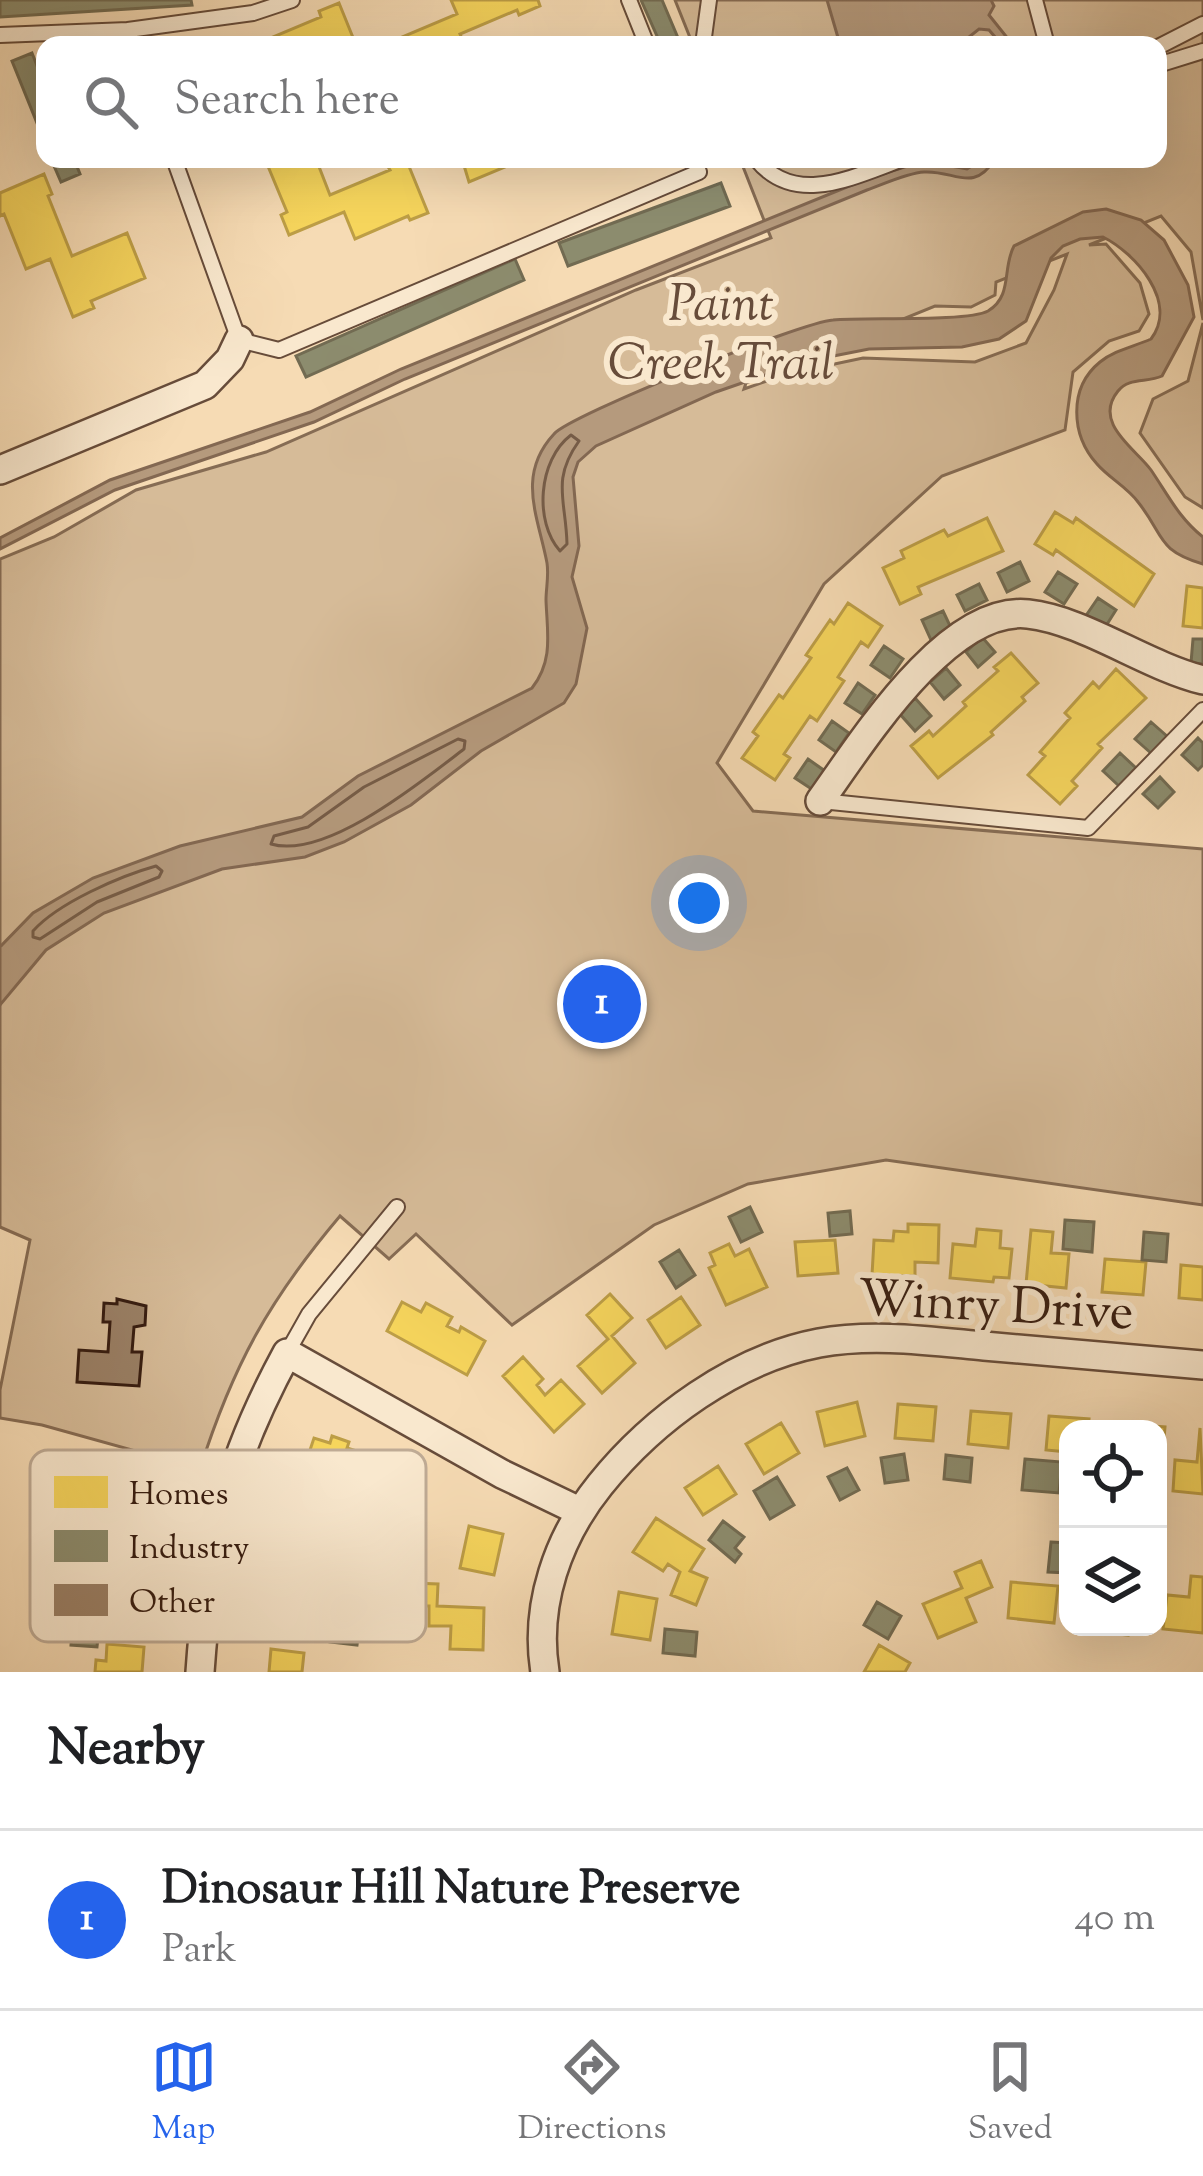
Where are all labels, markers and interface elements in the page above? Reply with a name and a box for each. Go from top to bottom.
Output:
search box [36,36,1167,168]
icon: search [78,69,144,135]
text: Search here [174,70,400,135]
park label: Paint Creek Trail [608,270,834,402]
your location [669,873,729,933]
pin: 1 [563,959,641,1049]
street label: Winry Drive [856,1265,1135,1352]
map controls [1059,1420,1167,1636]
button: locate [1059,1420,1167,1528]
legend [30,1450,426,1642]
text: Homes [129,1472,228,1520]
text: Industry [129,1526,249,1574]
button: layers [1059,1528,1167,1636]
text: Other [129,1580,215,1628]
text: Nearby [48,1714,205,1787]
text: Dinosaur Hill Nature Preserve [162,1859,740,1924]
text: 1 [80,1892,94,1948]
text: 40 m [1075,1892,1155,1948]
text: Park [162,1924,237,1980]
tab: Map [151,2034,217,2154]
tab: Directions [518,2034,667,2154]
tab: Saved [968,2034,1052,2154]

